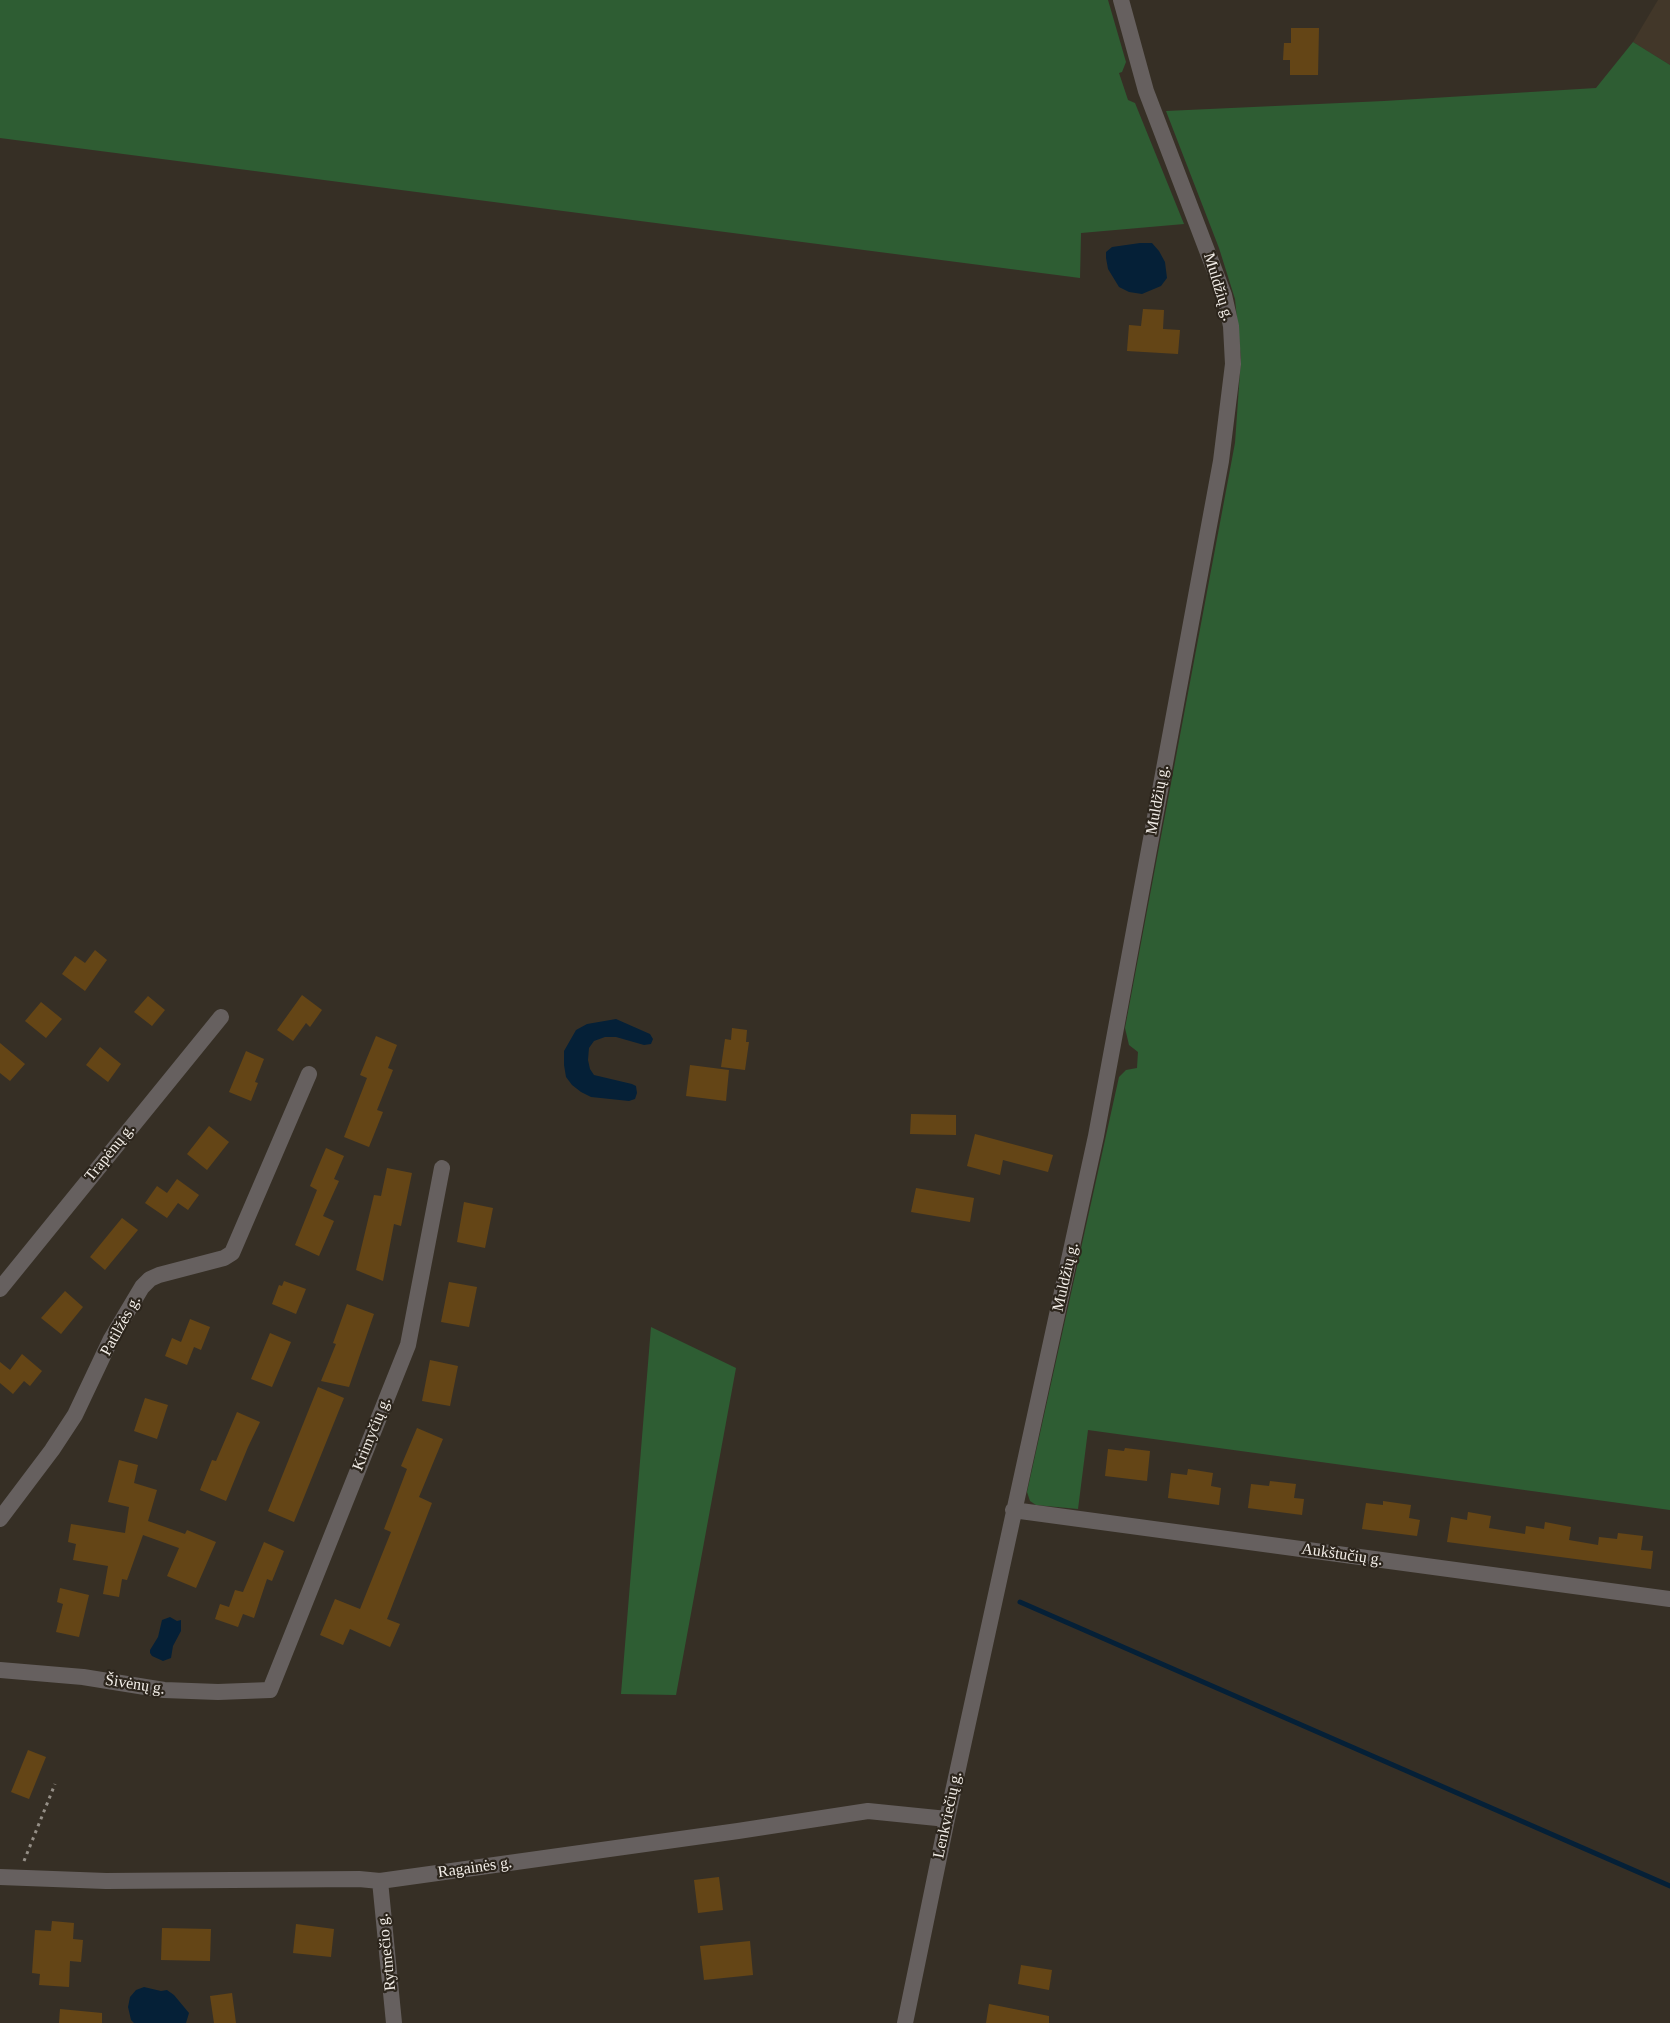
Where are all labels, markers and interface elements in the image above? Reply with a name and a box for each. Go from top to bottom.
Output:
street label: Muldžių g. [1199,251,1237,323]
street label: Muldžių g. [1142,764,1174,836]
street label: Trapėnų g. [81,1120,139,1186]
street label: Muldžių g. [1049,1241,1083,1313]
street label: Patilžės g. [97,1293,145,1359]
street label: Krimyčių g. [349,1395,395,1473]
street label: Aukštučių g. [1300,1540,1384,1570]
street label: Šivėnų g. [104,1671,166,1699]
street label: Lenkviečių g. [929,1770,967,1860]
street label: Ragainės g. [437,1853,513,1883]
street label: Rytmečio g. [373,1912,401,1992]

